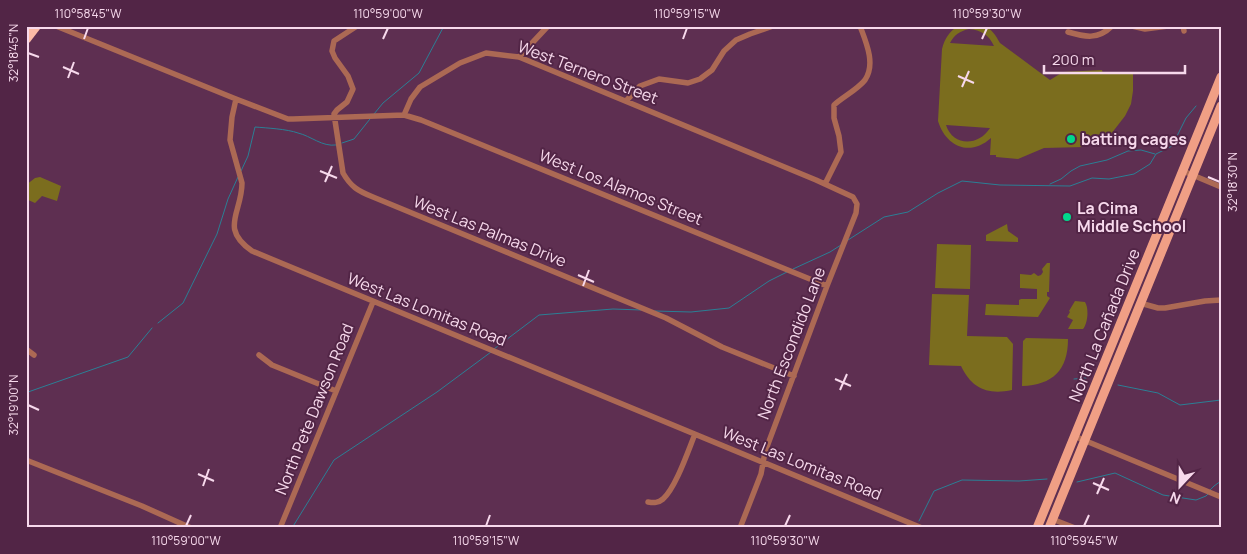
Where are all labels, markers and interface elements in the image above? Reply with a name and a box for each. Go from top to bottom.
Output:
text: 110°58'45"W [54,5,122,22]
text: 110°59'00"W [353,5,424,22]
text: 110°59'15"W [654,5,721,22]
text: 110°59'30"W [953,5,1022,22]
text: 32°18'45"N [5,24,22,82]
street label: West Ternero Street [515,35,661,109]
scale bar [1044,42,1186,74]
text: 200 m [1052,49,1095,70]
place label: batting cages [1081,128,1187,150]
marker: batting cages [1065,133,1077,145]
street label: West Los Alamos Street [536,144,706,230]
text: 32°18'30"N [1224,152,1241,212]
street label: West Las Palmas Drive [410,190,570,272]
place label: La Cima Middle School [1077,197,1186,237]
marker: La Cima Middle School [1061,211,1073,223]
street label: North La Cañada Drive [1063,245,1145,405]
street label: North Escondido Lane [752,264,830,422]
street label: West Las Lomitas Road [344,267,510,351]
street label: North Pete Dawson Road [270,320,358,498]
text: 32°19'00"N [5,374,22,436]
street label: West Las Lomitas Road [719,421,885,505]
north arrow [1154,462,1204,512]
text: N [1167,488,1183,509]
text: 110°59'00"W [151,532,222,549]
text: 110°59'15"W [453,532,520,549]
text: 110°59'30"W [751,532,820,549]
text: 110°59'45"W [1050,532,1119,549]

